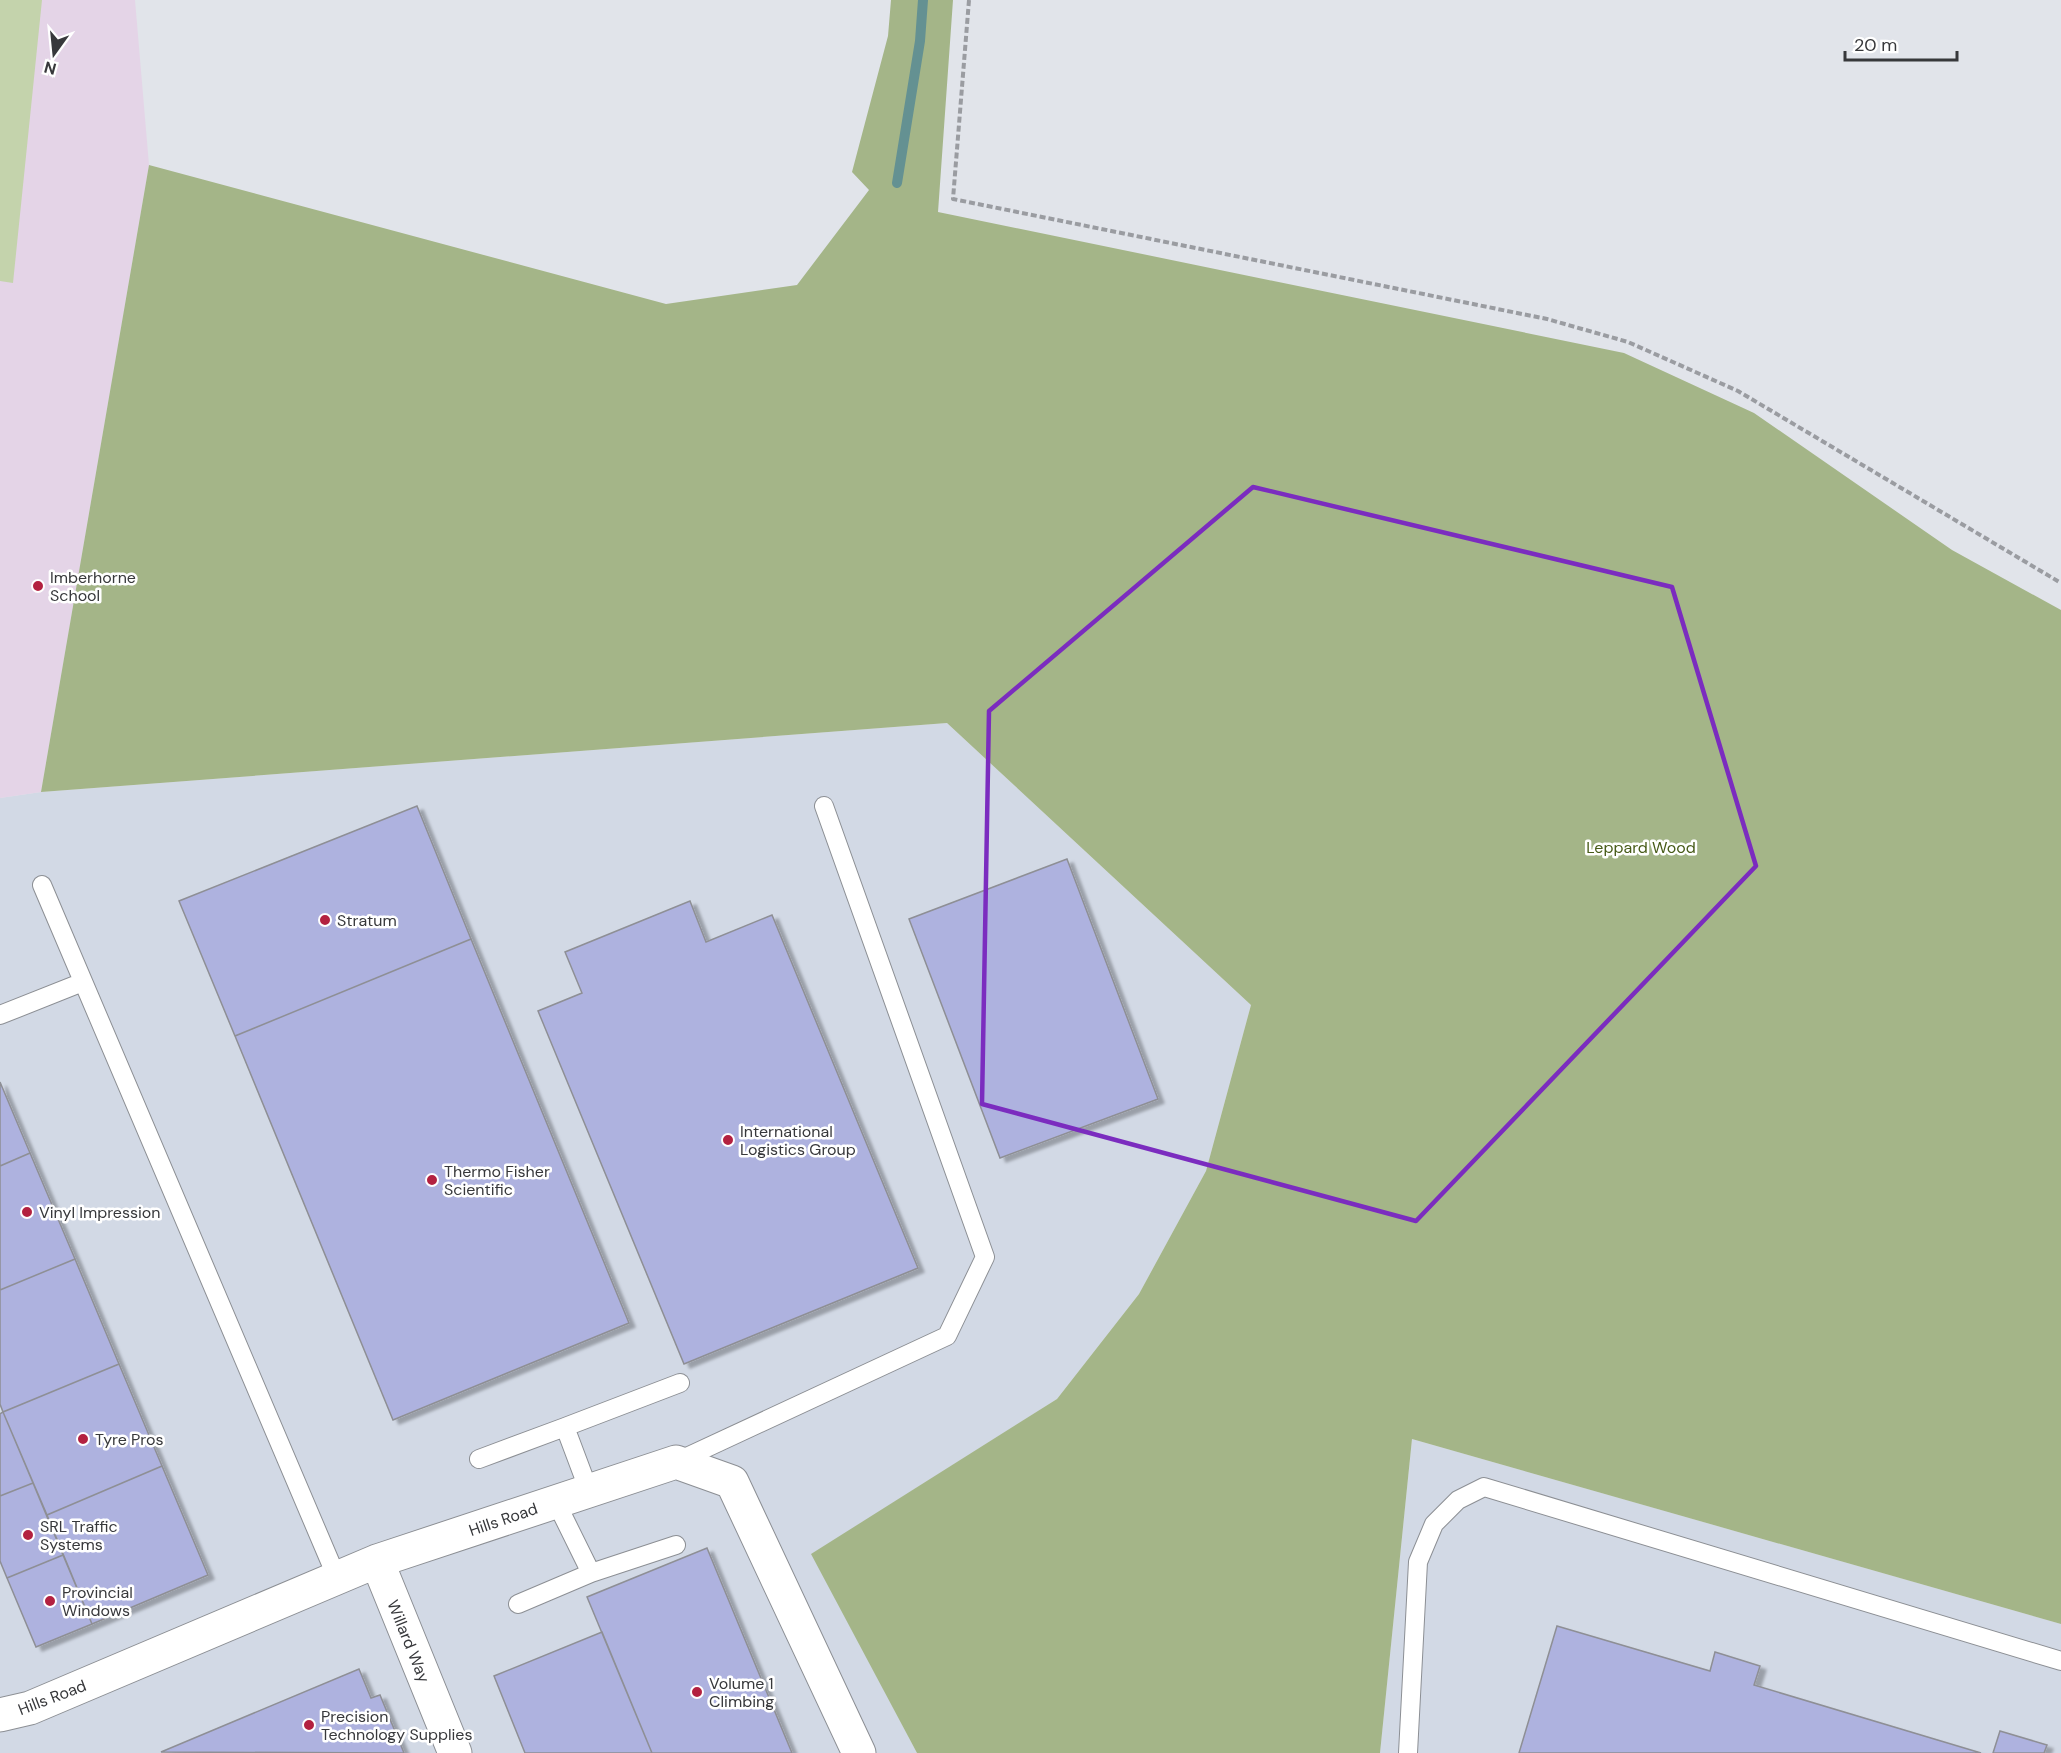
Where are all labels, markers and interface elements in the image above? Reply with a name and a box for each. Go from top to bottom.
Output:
north arrow [24,24,84,84]
scale bar [1845,24,1958,62]
text: 20 m [1854,33,1897,57]
text: N [42,56,59,80]
place label: Imberhorne School [50,567,136,606]
marker: Imberhorne School [31,579,45,593]
park label: Leppard Wood [1586,837,1696,858]
place label: Stratum [337,910,397,931]
marker: Stratum [318,913,332,927]
place label: International Logistics Group [740,1121,856,1160]
marker: International Logistics Group [721,1133,735,1147]
place label: Thermo Fisher Scientific [444,1161,550,1200]
marker: Thermo Fisher Scientific [425,1173,439,1187]
place label: Vinyl Impression [39,1202,161,1223]
marker: Vinyl Impression [20,1205,34,1219]
place label: Tyre Pros [95,1429,163,1450]
marker: Tyre Pros [76,1432,90,1446]
street label: Hills Road [466,1498,540,1541]
place label: SRL Traffic Systems [40,1516,118,1555]
marker: SRL Traffic Systems [21,1528,35,1542]
place label: Provincial Windows [62,1582,133,1621]
marker: Provincial Windows [43,1594,57,1608]
street label: Willard Way [382,1597,435,1686]
place label: Volume 1 Climbing [709,1673,774,1712]
street label: Hills Road [15,1675,89,1720]
marker: Volume 1 Climbing [690,1685,704,1699]
place label: Precision Technology Supplies [321,1706,472,1745]
marker: Precision Technology Supplies [302,1718,316,1732]

